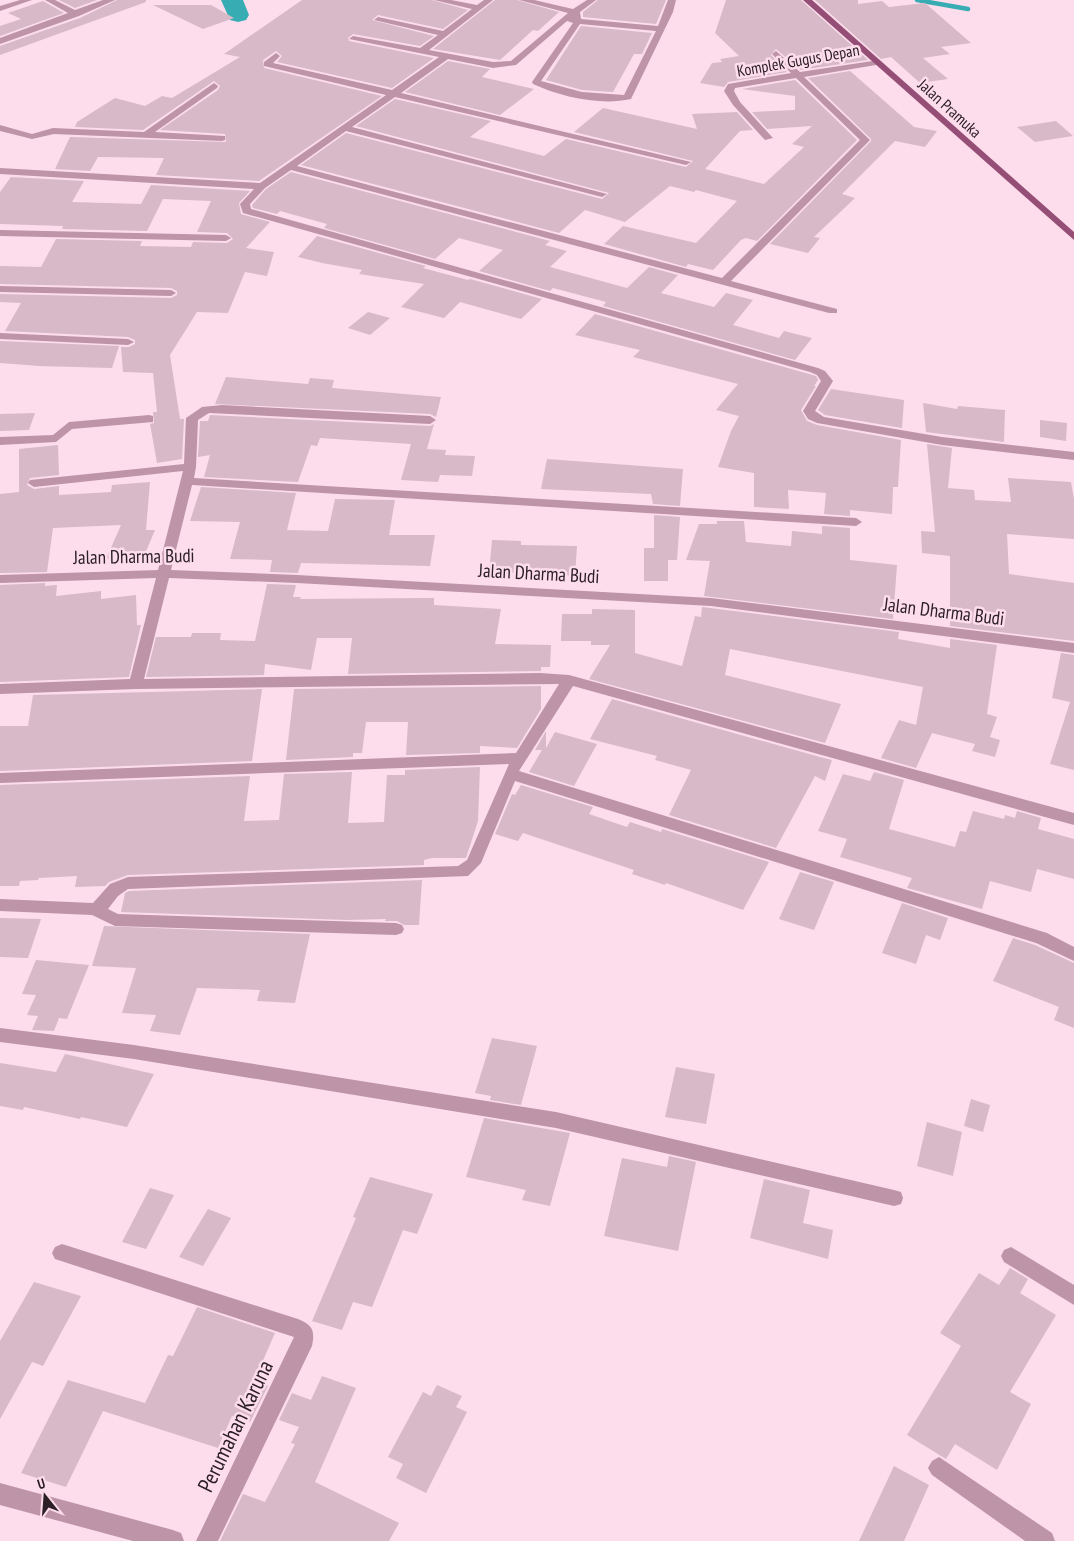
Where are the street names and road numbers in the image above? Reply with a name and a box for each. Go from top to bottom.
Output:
street label: Komplek Gugus Depan [735,39,861,81]
street label: Jalan Pramuka [913,74,986,142]
street label: Jalan Dharma Budi [72,543,195,569]
street label: Jalan Dharma Budi [477,558,600,588]
street label: Jalan Dharma Budi [881,592,1006,630]
street label: Perumahan Karuna [191,1356,279,1496]

